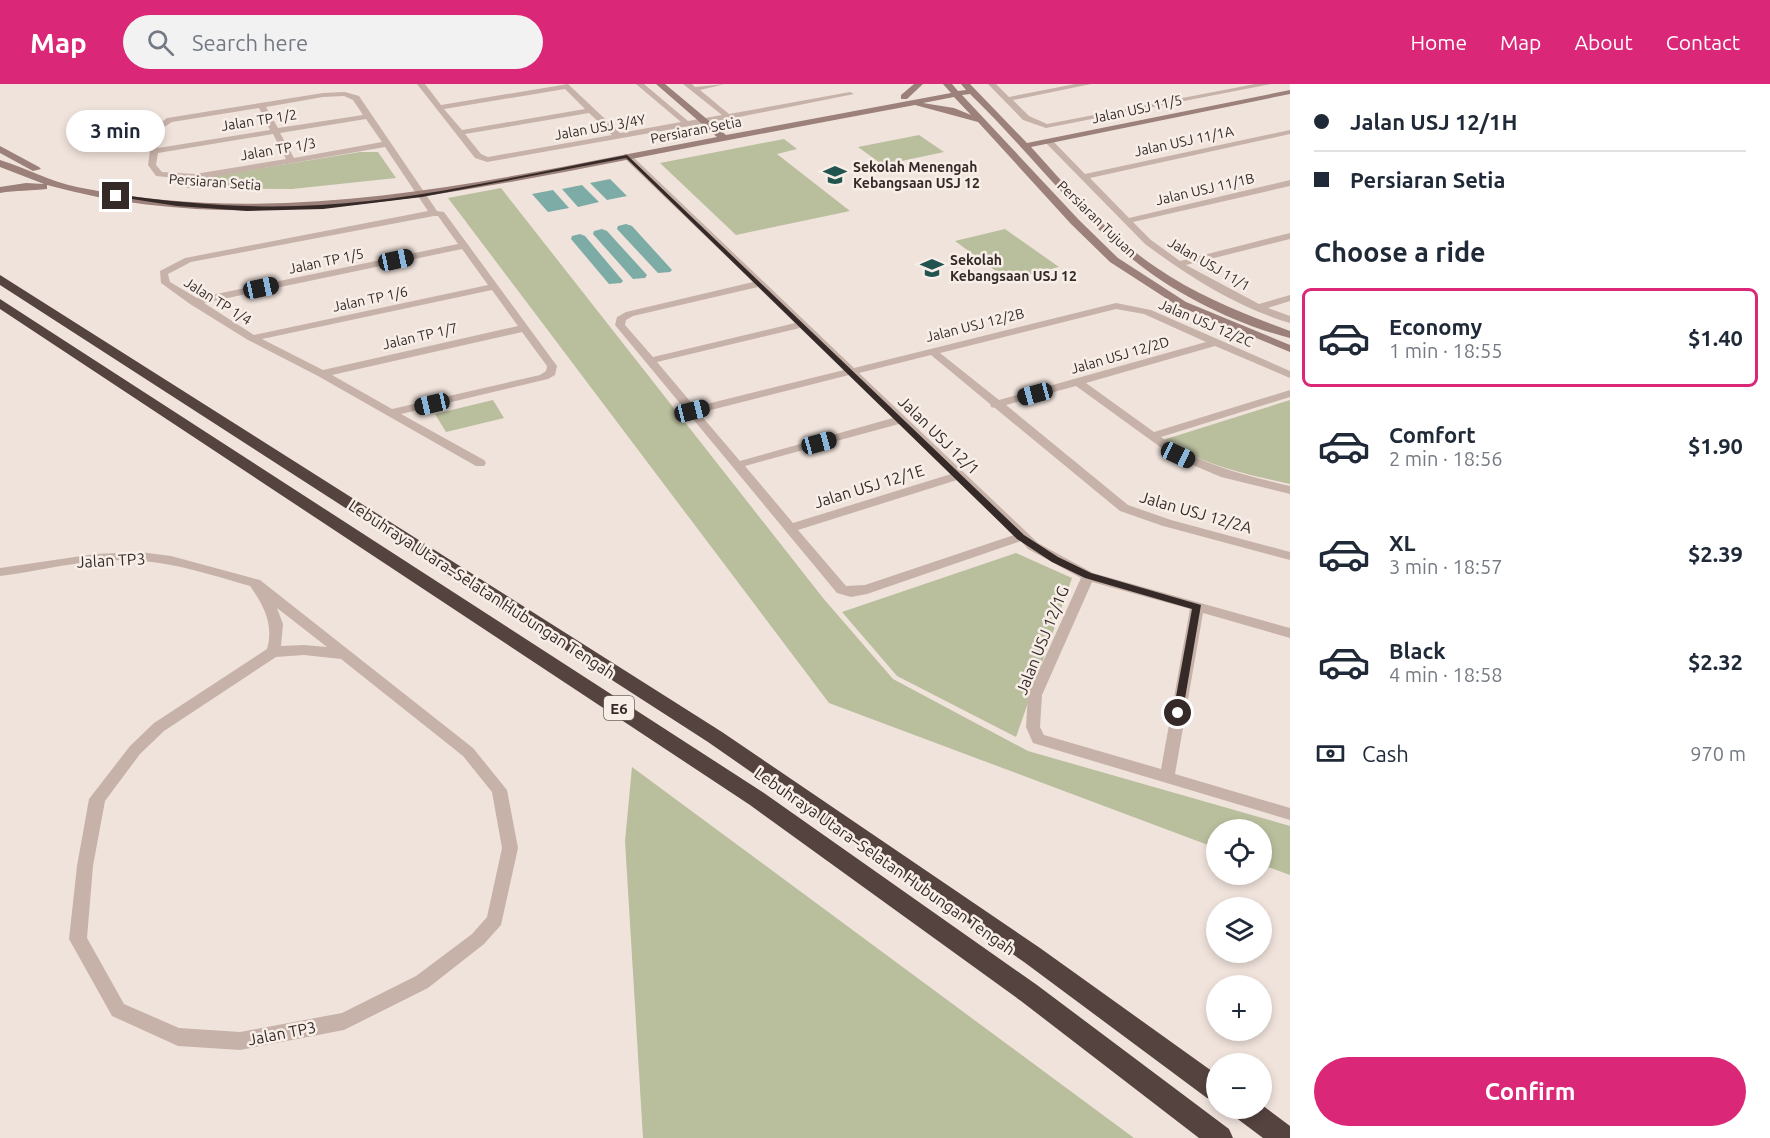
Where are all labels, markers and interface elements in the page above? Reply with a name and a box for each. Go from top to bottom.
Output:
search box [123,15,543,69]
icon: search [144,26,177,59]
text: Map [30,27,87,58]
text: Search here [192,30,308,55]
text: Home [1410,30,1467,54]
text: Map [1500,30,1541,54]
text: About [1574,30,1633,54]
text: Contact [1666,30,1740,54]
street label: Jalan USJ 11/5 [1090,92,1184,126]
street label: Jalan TP 1/2 [220,106,298,134]
callout: 3 min [66,109,166,151]
text: Jalan USJ 12/1H [1350,109,1517,134]
street label: Jalan USJ 3/4Y [553,111,647,143]
street label: Persiaran Setia [649,113,743,147]
text: 3 min [90,119,141,142]
street label: Jalan USJ 11/1A [1133,123,1235,159]
street label: Jalan TP 1/3 [239,134,317,164]
place label: Sekolah Menengah Kebangsaan USJ 12 [853,159,980,191]
school or university icon: Sekolah Menengah Kebangsaan USJ 12 [822,162,848,188]
text: Persiaran Setia [1350,167,1505,192]
street label: Jalan USJ 11/1B [1154,170,1256,208]
street label: Persiaran Setia [168,171,262,193]
street label: Persiaran Tujuan [1054,177,1140,261]
route end [102,182,129,209]
street label: Jalan USJ 11/1 [1165,234,1253,294]
text: Choose a ride [1314,237,1486,267]
street label: Jalan TP 1/5 [287,245,365,277]
car [377,247,415,273]
place label: Sekolah Kebangsaan USJ 12 [950,252,1077,284]
school or university icon: Sekolah Kebangsaan USJ 12 [919,255,945,281]
street label: Jalan TP 1/4 [181,274,255,328]
car [242,275,280,301]
street label: Jalan TP 1/6 [331,283,409,315]
street label: Jalan USJ 12/2C [1157,296,1256,350]
street label: Jalan USJ 12/2B [924,305,1026,345]
icon: car [1317,311,1371,365]
text: Economy [1389,314,1482,339]
street label: Jalan TP 1/7 [381,320,459,352]
text: $1.40 [1688,325,1743,350]
street label: Jalan USJ 12/2D [1069,333,1171,377]
text: 1 min · 18:55 [1389,339,1503,362]
car [1015,381,1055,407]
car [412,391,452,417]
street label: Jalan USJ 12/1 [895,392,983,478]
car [672,398,712,424]
icon: car [1317,419,1371,473]
text: Comfort [1389,422,1476,447]
car [799,430,839,456]
text: $1.90 [1688,433,1743,458]
car [1158,439,1198,471]
text: 2 min · 18:56 [1389,447,1503,470]
street label: Jalan USJ 12/1E [812,461,926,511]
street label: Jalan USJ 12/2A [1138,487,1255,537]
street label: Lebuhraya Utara–Selatan Hubungan Tengah [346,496,618,682]
icon: car [1317,527,1371,581]
text: XL [1389,530,1416,555]
text: $2.39 [1688,541,1743,566]
street label: Jalan TP3 [76,549,146,571]
text: 3 min · 18:57 [1389,555,1503,578]
street label: Jalan USJ 12/1G [1012,583,1072,697]
icon: car [1317,635,1371,689]
text: Black [1389,638,1446,663]
text: $2.32 [1688,649,1743,674]
text: 4 min · 18:58 [1389,663,1503,686]
road number: E6 [604,696,634,720]
route start [1164,699,1191,726]
icon: cash [1314,737,1347,770]
text: Cash [1362,741,1409,766]
text: 970 m [1690,742,1746,765]
street label: Lebuhraya Utara–Selatan Hubungan Tengah [751,764,1019,958]
map controls [1206,819,1272,1119]
button: locate [1206,819,1272,885]
button: layers [1206,897,1272,963]
button: + [1206,975,1272,1041]
street label: Jalan TP3 [246,1018,318,1048]
button: − [1206,1053,1272,1119]
button: Confirm [1314,1057,1746,1126]

